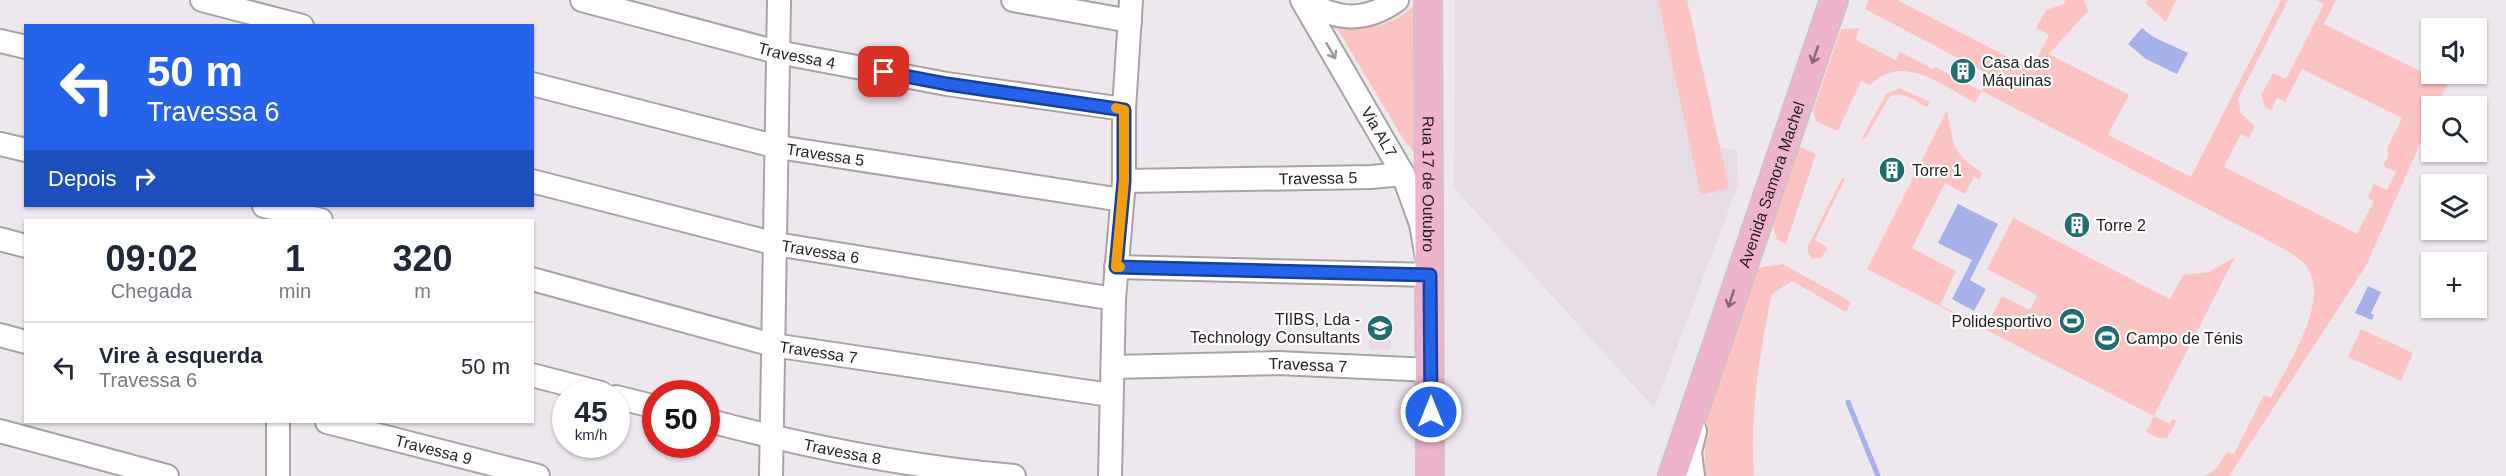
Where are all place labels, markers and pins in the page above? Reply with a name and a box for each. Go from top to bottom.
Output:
pin [858,46,909,97]
place label: Casa das Máquinas [1982,54,2051,89]
building icon: Casa das Máquinas [1948,56,1978,86]
building icon: Torre 1 [1877,155,1907,185]
place label: Torre 1 [1912,162,1962,179]
building icon: Torre 2 [2062,210,2092,240]
place label: Torre 2 [2096,217,2146,234]
sports icon: Polidesportivo [2057,306,2087,336]
place label: TIIBS, Lda - Technology Consultants [1190,311,1360,346]
school or university icon: TIIBS, Lda - Technology Consultants [1365,313,1395,343]
place label: Polidesportivo [1952,313,2052,330]
sports icon: Campo de Ténis [2092,323,2122,353]
place label: Campo de Ténis [2126,330,2243,347]

